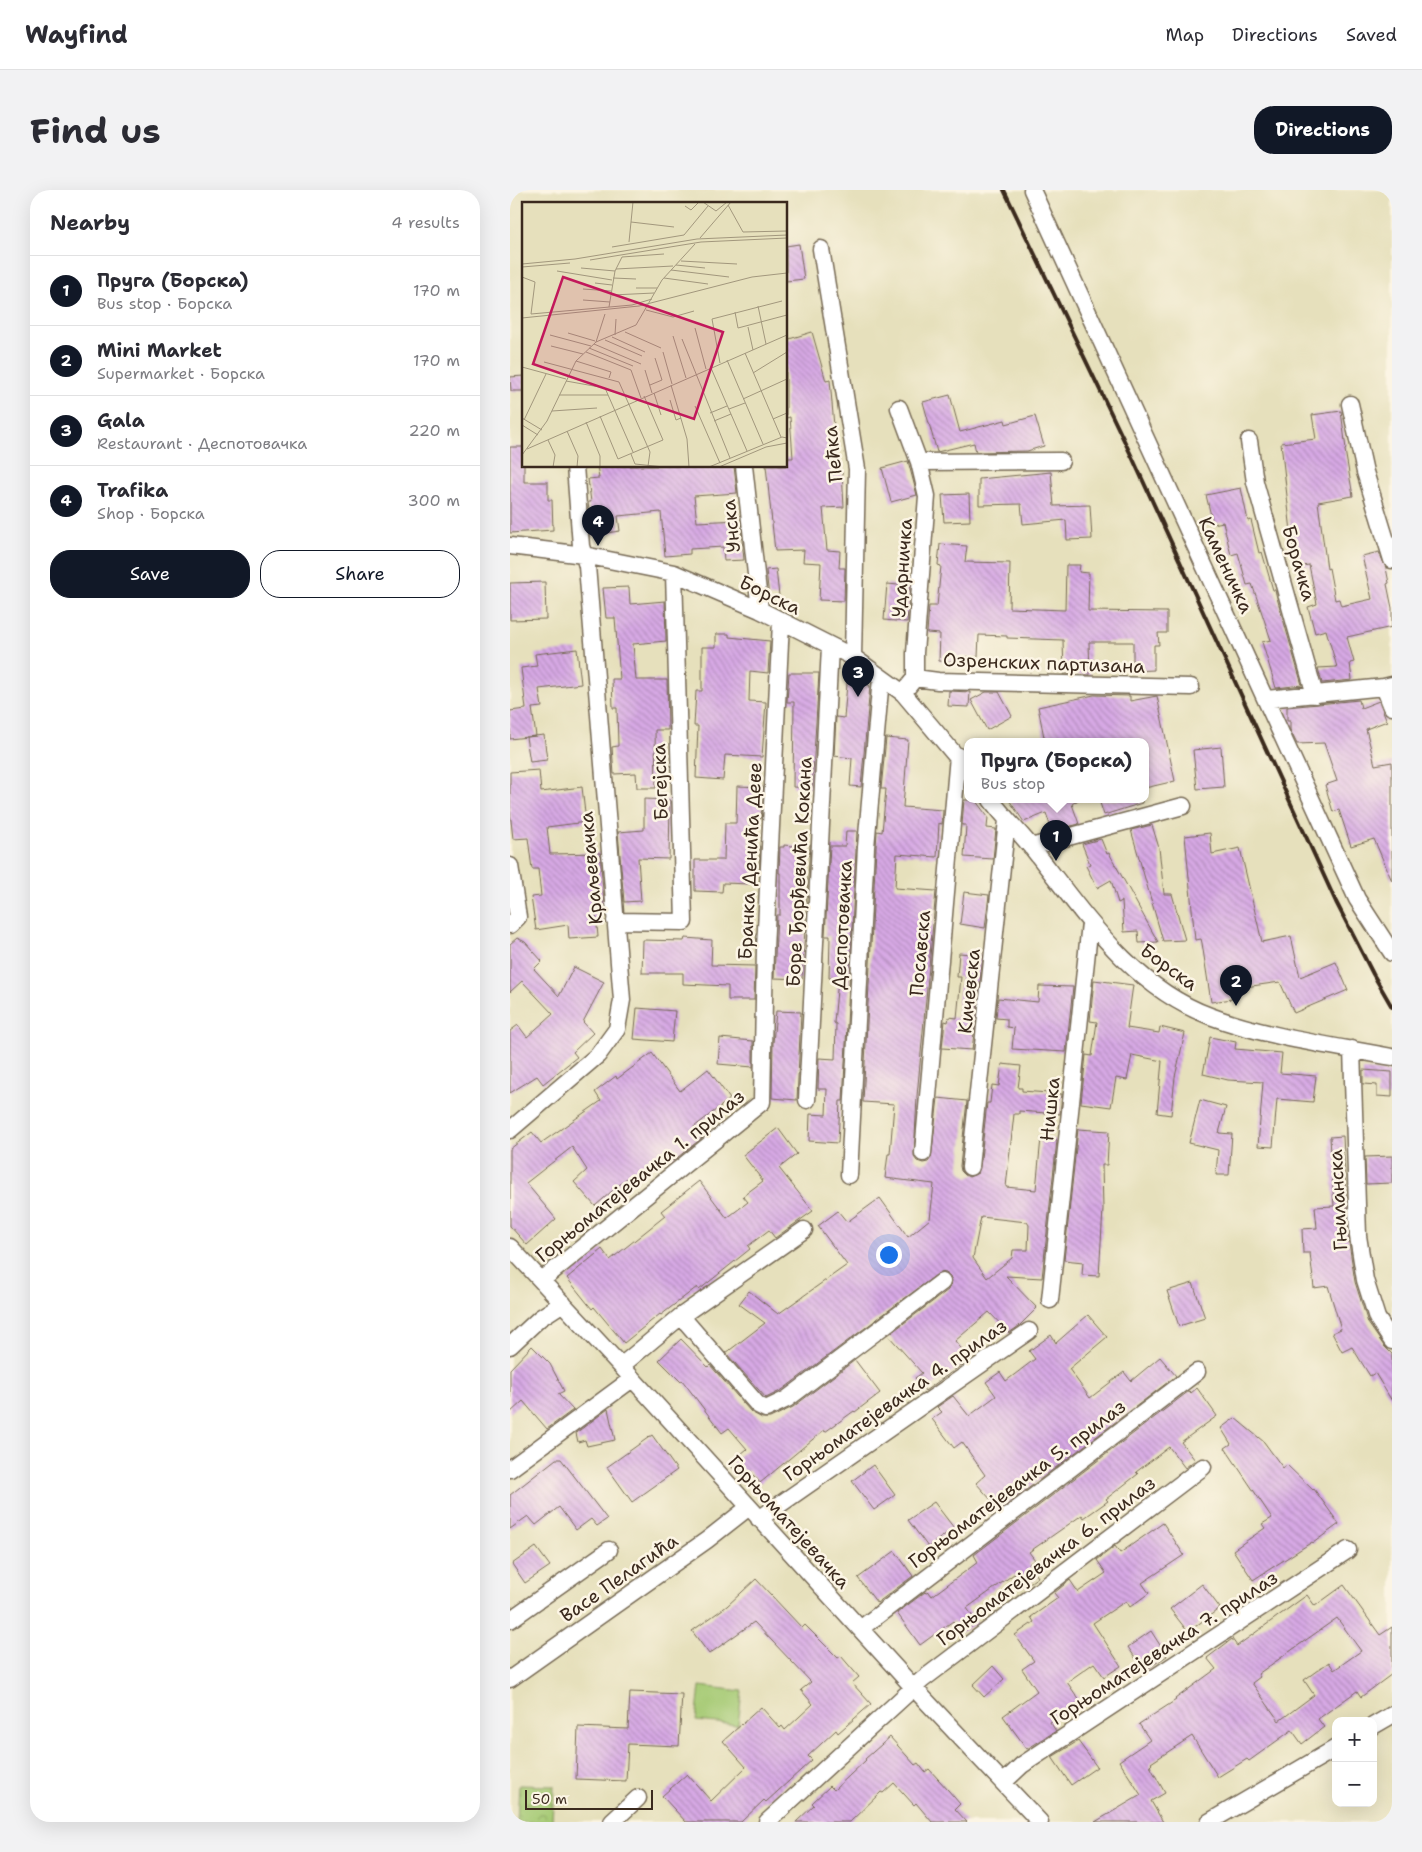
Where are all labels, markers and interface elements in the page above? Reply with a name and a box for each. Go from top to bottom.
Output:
text: Wayfind [25,19,128,51]
text: Map [1166,23,1204,47]
text: Directions [1232,23,1318,47]
text: Saved [1346,23,1397,47]
button: Directions [1254,106,1392,154]
text: Find us [30,107,161,154]
inset map [522,202,788,468]
text: Nearby [50,209,130,237]
text: 4 results [391,212,460,233]
text: Пруга (Борска) [97,268,249,293]
text: 1 [62,280,70,301]
text: 170 m [413,280,460,301]
text: Bus stop · Борска [97,293,232,314]
text: Mini Market [97,338,222,363]
text: 2 [60,350,72,371]
text: 170 m [413,350,460,371]
text: Supermarket · Борска [97,363,265,384]
text: Gala [97,408,145,433]
text: 3 [60,420,72,441]
text: 220 m [408,420,460,441]
street label: Пећка [818,424,848,483]
text: Restaurant · Деспотовачка [97,433,307,454]
text: Trafika [97,478,168,503]
text: 4 [60,490,72,511]
text: 300 m [408,490,460,511]
street label: Унска [716,498,746,554]
text: Shop · Борска [97,503,205,524]
pin: 4 [582,505,614,546]
street label: Каменичка [1193,513,1259,618]
street label: Ударничка [886,517,918,619]
street label: Борачка [1276,522,1322,604]
button: Save [50,550,250,598]
button: Share [260,550,460,598]
street label: Борска [735,569,805,621]
street label: Озренских партизана [943,647,1146,679]
pin: 3 [842,656,874,697]
popup [964,738,1149,803]
street label: Бегејска [646,743,674,821]
text: Пруга (Борска) [981,748,1132,773]
street label: Боре Ђорђевића Кокана [780,756,818,988]
street label: Бранка Денића Деве [732,762,768,960]
text: Bus stop [981,773,1045,794]
street label: Краљевачка [574,810,608,926]
pin: 1 [1040,820,1072,861]
street label: Деспотовачка [826,859,858,990]
street label: Посавска [904,909,936,997]
street label: Борска [1135,938,1203,996]
street label: Кичевска [952,947,986,1035]
pin: 2 [1220,965,1252,1006]
street label: Нишка [1034,1075,1066,1142]
street label: Горњоматејевачка 1. прилаз [530,1084,750,1268]
street label: Гњиланска [1323,1149,1353,1251]
your location [876,1242,902,1268]
street label: Горњоматејевачка 4. прилаз [778,1313,1012,1487]
street label: Горњоматејевачка 5. прилаз [903,1394,1131,1574]
street label: Горњоматејевачка [722,1450,856,1594]
street label: Горњоматејевачка 6. прилаз [932,1470,1160,1652]
street label: Васе Пелагића [555,1528,683,1628]
street label: Горњоматејевачка 7. прилаз [1045,1565,1283,1731]
map controls [1332,1717,1377,1807]
button: + [1332,1717,1377,1762]
button: − [1332,1762,1377,1807]
scale bar [525,1787,652,1810]
text: 50 m [532,1790,567,1808]

